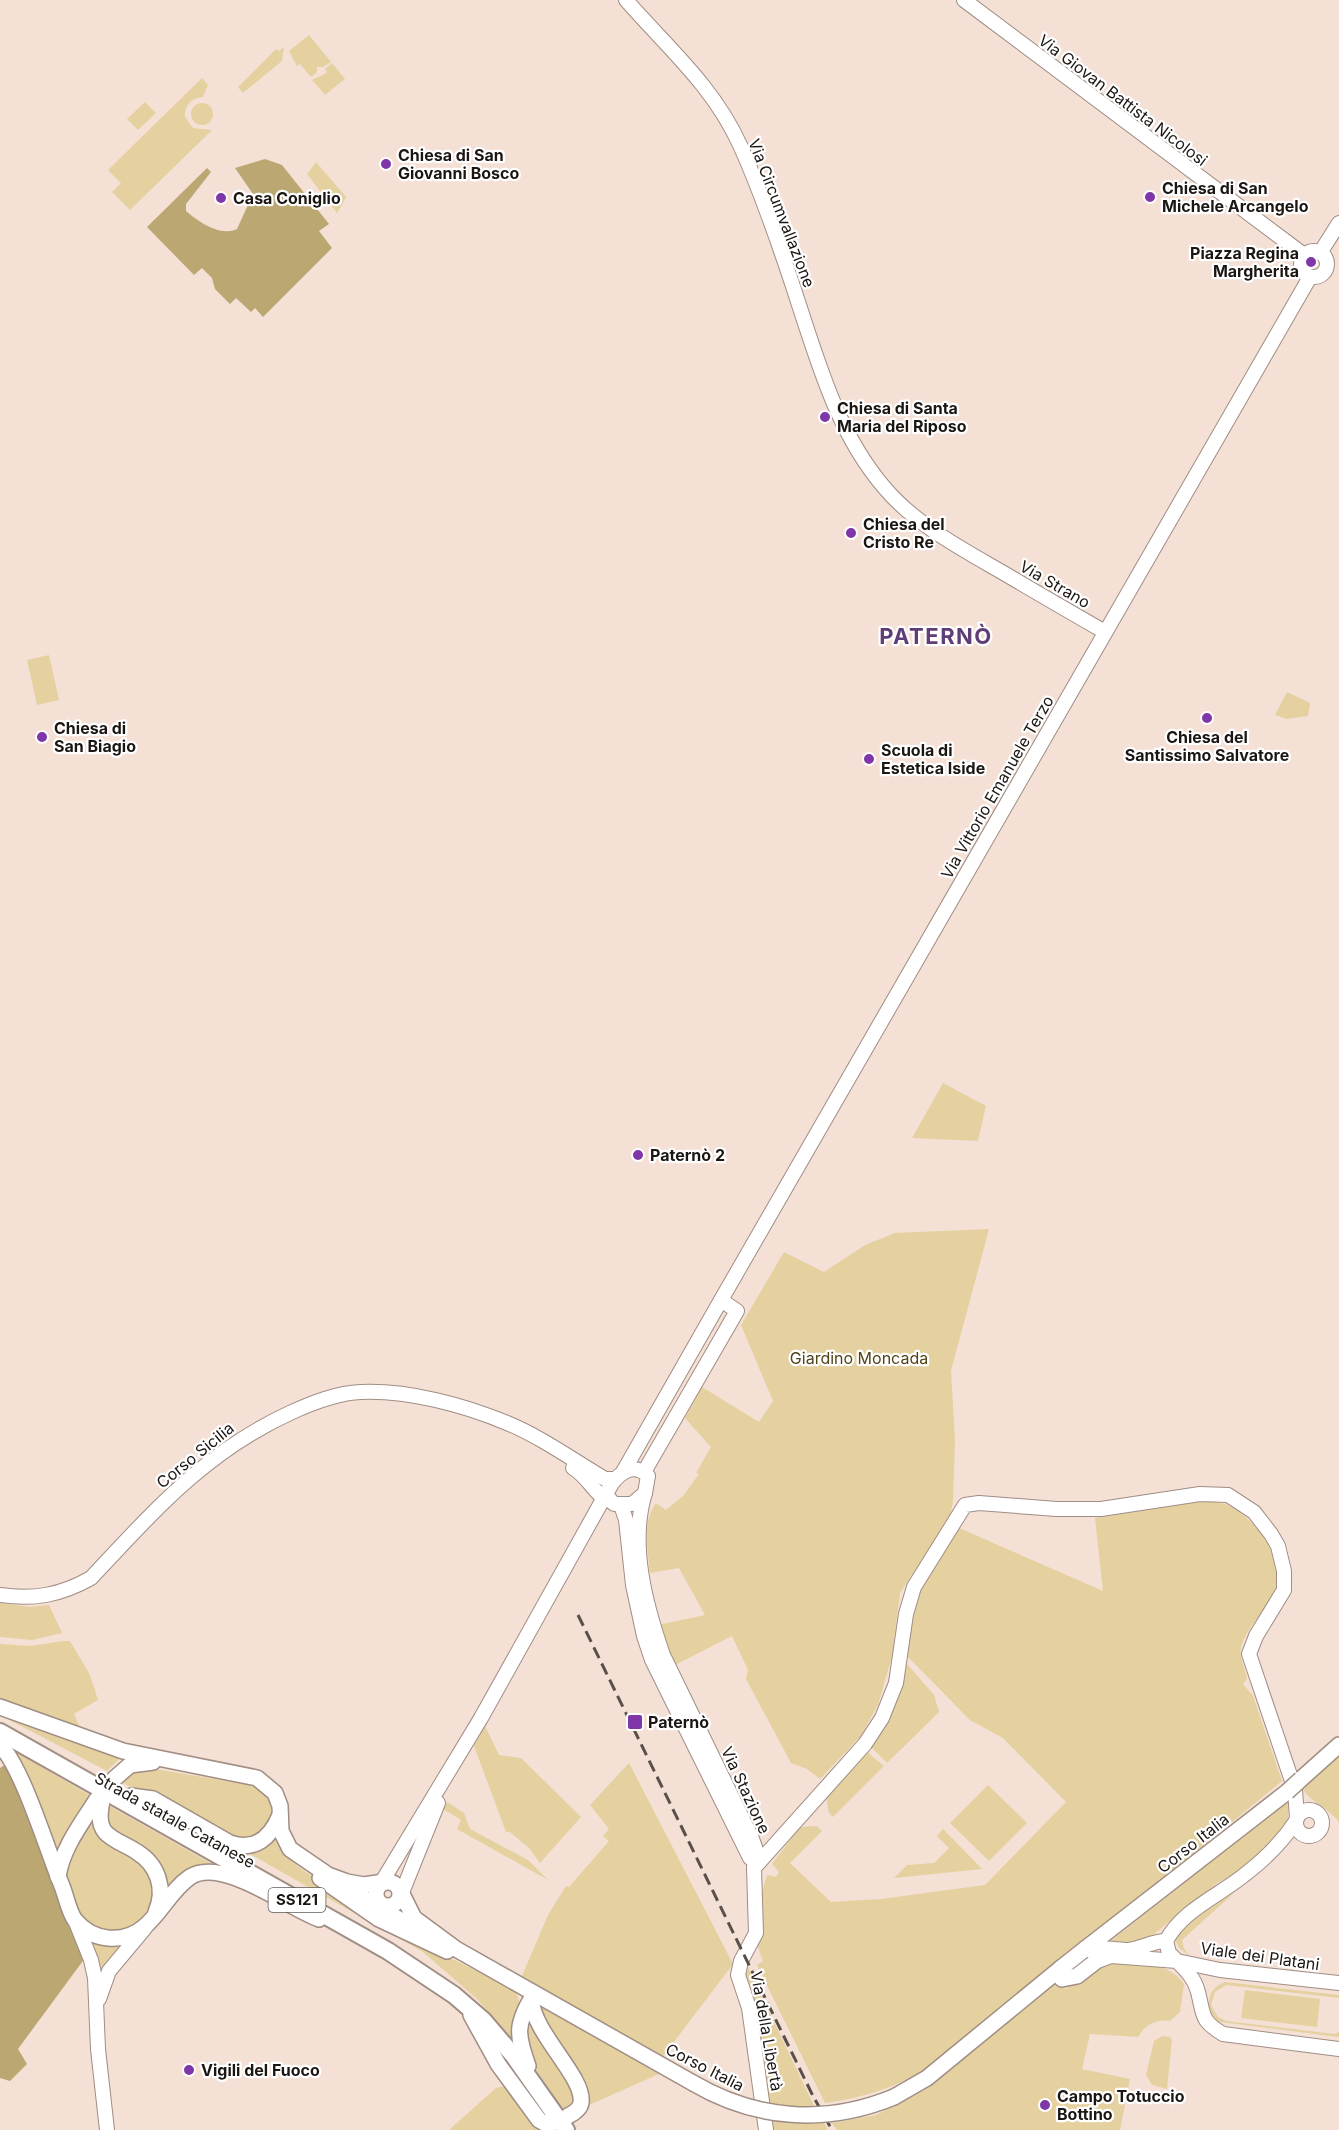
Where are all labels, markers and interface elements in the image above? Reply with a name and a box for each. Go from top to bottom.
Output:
street label: Via Giovan Battista Nicolosi [1035,30,1211,170]
street label: Via Circumvallazione [744,136,820,290]
place label: Chiesa di San Giovanni Bosco [398,145,519,183]
marker: Chiesa di San Giovanni Bosco [379,157,393,171]
place label: Chiesa di San Michele Arcangelo [1162,178,1309,216]
place label: Casa Coniglio [233,188,341,208]
marker: Chiesa di San Michele Arcangelo [1143,190,1157,204]
marker: Casa Coniglio [214,191,228,205]
place label: Piazza Regina Margherita [1190,243,1299,281]
marker: Piazza Regina Margherita [1304,255,1318,269]
place label: Chiesa di Santa Maria del Riposo [837,398,967,436]
marker: Chiesa di Santa Maria del Riposo [818,410,832,424]
place label: Chiesa del Cristo Re [863,514,945,552]
marker: Chiesa del Cristo Re [844,526,858,540]
street label: Via Strano [1016,556,1094,612]
district label: PATERNÒ [879,623,993,649]
street label: Via Vittorio Emanuele Terzo [936,692,1058,882]
marker: Chiesa del Santissimo Salvatore [1200,711,1214,725]
place label: Chiesa di San Biagio [54,718,136,756]
place label: Chiesa del Santissimo Salvatore [1125,727,1289,765]
marker: Chiesa di San Biagio [35,730,49,744]
place label: Scuola di Estetica Iside [881,740,985,778]
marker: Scuola di Estetica Iside [862,752,876,766]
place label: Paternò 2 [650,1145,725,1165]
marker: Paternò 2 [631,1148,645,1162]
park label: Giardino Moncada [790,1348,928,1368]
street label: Corso Sicilia [152,1418,238,1492]
place label: Paternò [648,1712,709,1732]
marker: Paternò [626,1713,644,1731]
street label: Via Stazione [717,1743,775,1837]
street label: Strada statale Catanese [91,1768,259,1872]
street label: Corso Italia [1153,1809,1233,1877]
road number: SS121 [268,1888,326,1912]
street label: Viale dei Platani [1199,1938,1321,1974]
street label: Via della Libertà [747,1969,787,2093]
street label: Corso Italia [662,2039,748,2095]
place label: Vigili del Fuoco [201,2060,320,2080]
marker: Vigili del Fuoco [182,2063,196,2077]
place label: Campo Totuccio Bottino [1057,2086,1185,2124]
marker: Campo Totuccio Bottino [1038,2098,1052,2112]

